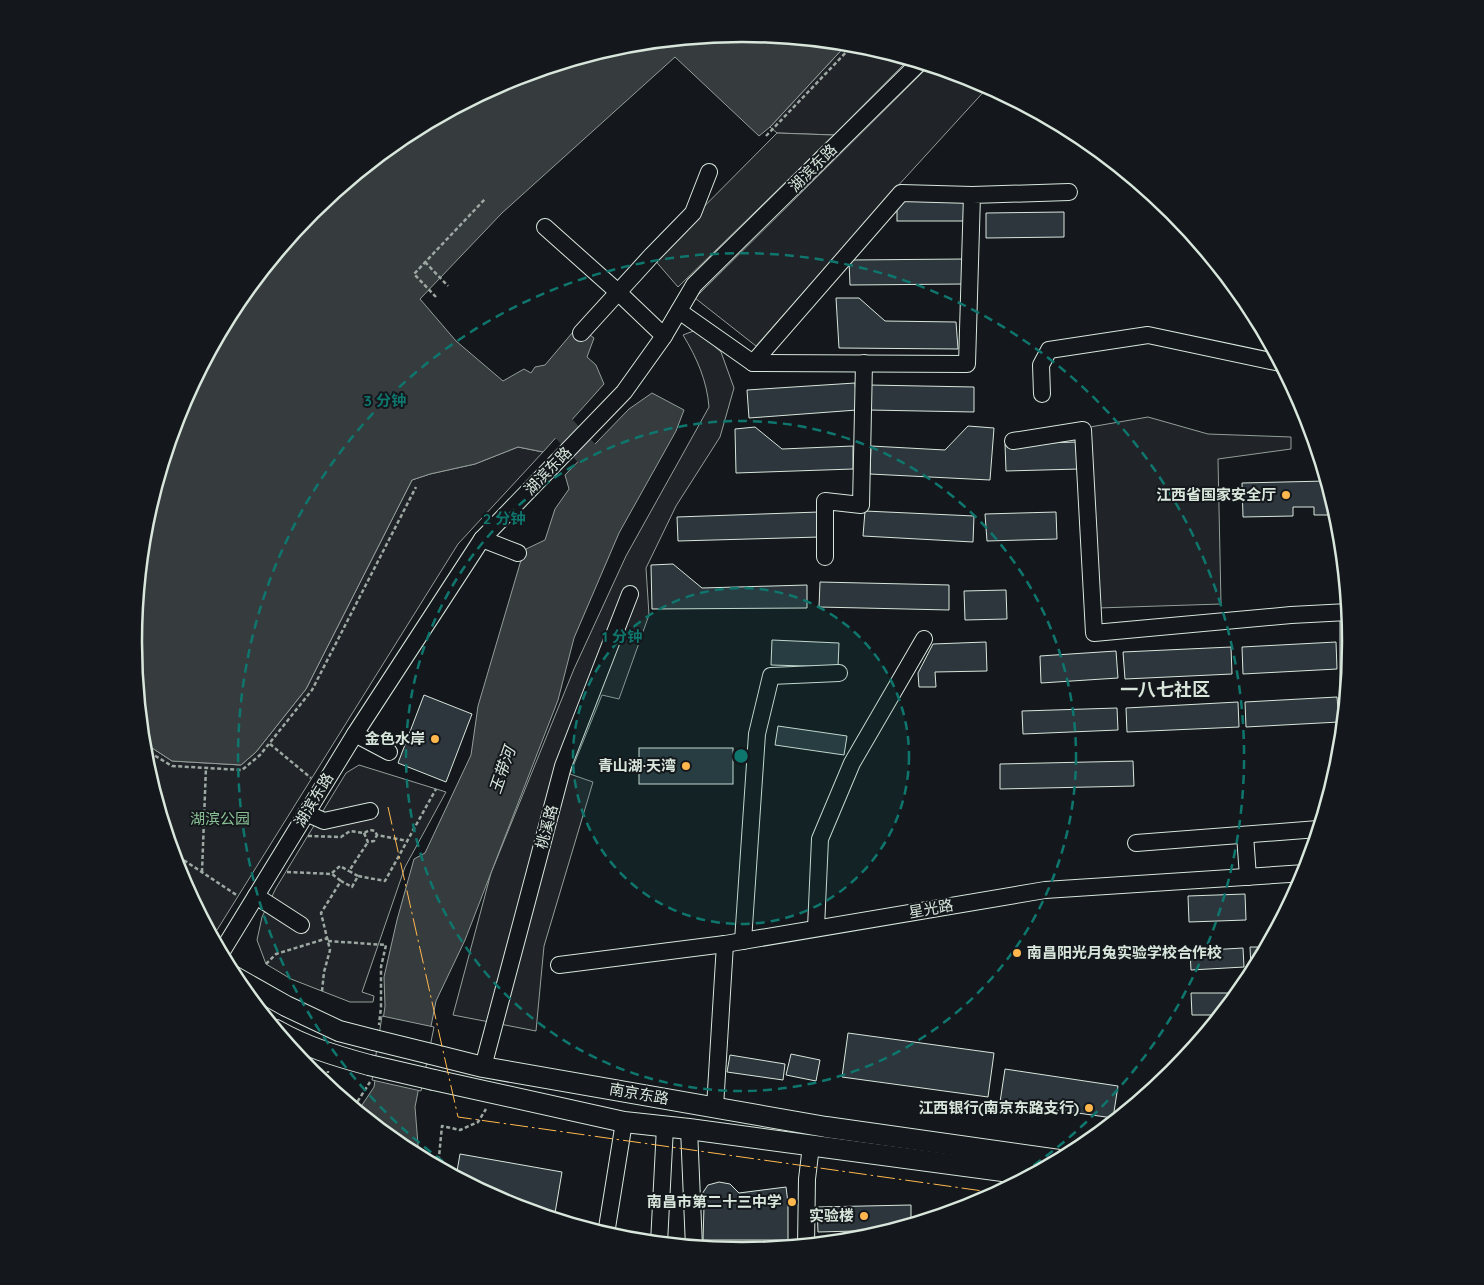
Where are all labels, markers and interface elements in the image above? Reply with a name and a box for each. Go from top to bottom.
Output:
street label: 湖滨东路 [785,140,841,196]
text: 3 分钟 [364,391,406,410]
street label: 湖滨东路 [520,442,575,499]
place label: 江西省国家安全厅 [1156,485,1276,504]
marker: 江西省国家安全厅 [1280,489,1292,501]
text: 2 分钟 [483,509,525,528]
text: 1 分钟 [602,627,642,646]
district label: 一八七社区 [1120,678,1210,701]
place label: 金色水岸 [365,729,425,748]
marker: 金色水岸 [429,733,441,745]
water label: 玉带河 [485,741,520,796]
centre of rings [732,747,750,765]
place label: 青山湖·天湾 [598,756,676,775]
marker: 青山湖·天湾 [680,760,692,772]
street label: 湖滨东路 [290,769,337,830]
street label: 桃溪路 [532,803,562,851]
park label: 湖滨公园 [190,809,250,828]
street label: 星光路 [907,895,955,922]
place label: 南昌阳光月兔实验学校合作校 [1027,943,1222,962]
marker: 南昌阳光月兔实验学校合作校 [1011,947,1023,959]
street label: 南京东路 [608,1079,670,1108]
place label: 江西银行(南京东路支行) [918,1098,1079,1117]
marker: 江西银行(南京东路支行) [1083,1102,1095,1114]
place label: 南昌市第二十三中学 [647,1192,782,1211]
marker: 南昌市第二十三中学 [786,1196,798,1208]
place label: 实验楼 [809,1206,854,1225]
marker: 实验楼 [858,1210,870,1222]

